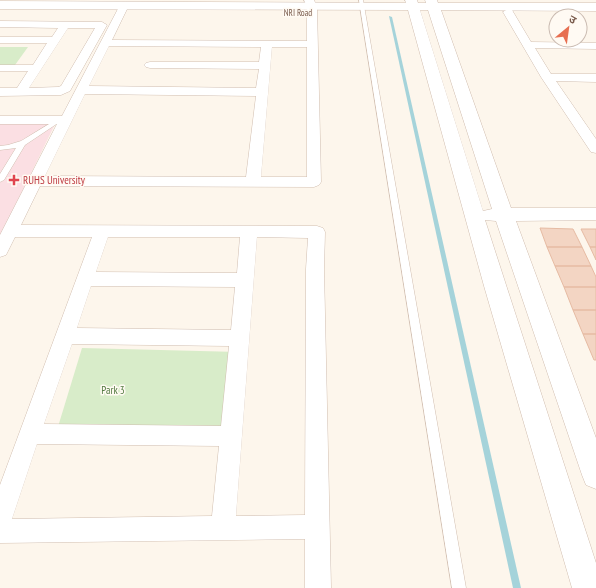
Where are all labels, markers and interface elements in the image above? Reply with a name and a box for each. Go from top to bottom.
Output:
street label: NRI Road [284,7,312,18]
north arrow [548,8,588,48]
text: उ [567,12,580,27]
place label: RUHS University [23,173,86,187]
marker: RUHS University [8,174,20,186]
park label: Park 3 [101,383,125,397]

